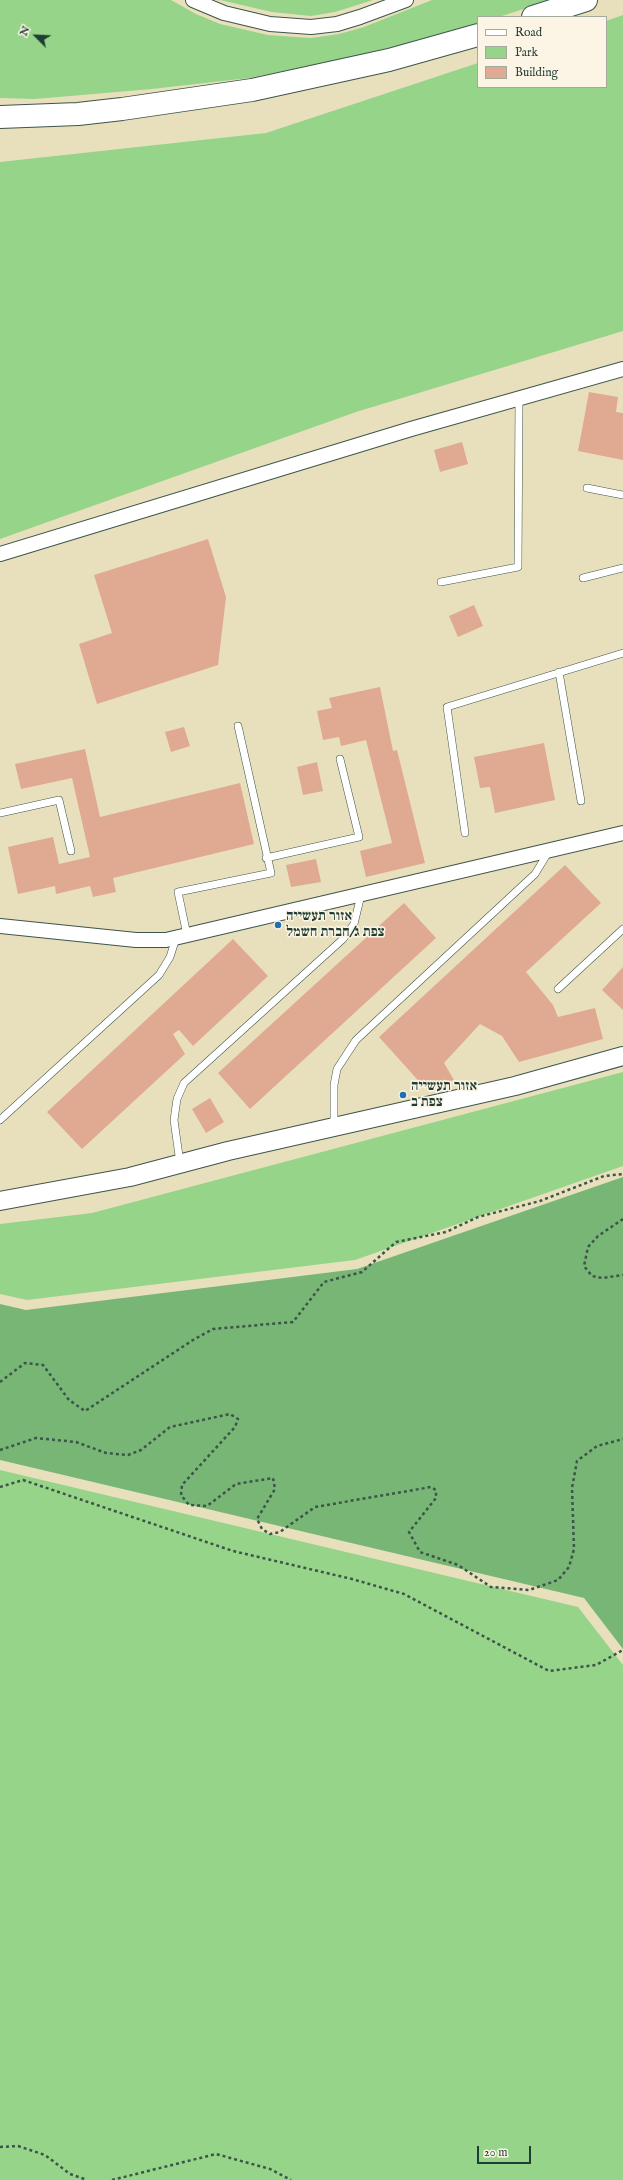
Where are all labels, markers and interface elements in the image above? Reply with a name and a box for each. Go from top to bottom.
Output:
north arrow [16,16,56,56]
legend [477,16,607,88]
text: N [17,24,33,38]
text: Road [515,25,542,40]
text: Park [515,45,538,60]
text: Building [515,65,558,80]
place label: אזור תעשייה צפת ג/חברת חשמל [286,909,385,942]
marker: אזור תעשייה צפת ג/חברת חשמל [273,920,283,930]
place label: אזור תעשייה צפת ב [411,1079,477,1112]
marker: אזור תעשייה צפת ב [398,1090,408,1100]
scale bar [479,2138,533,2164]
text: 20 m [484,2145,507,2160]

